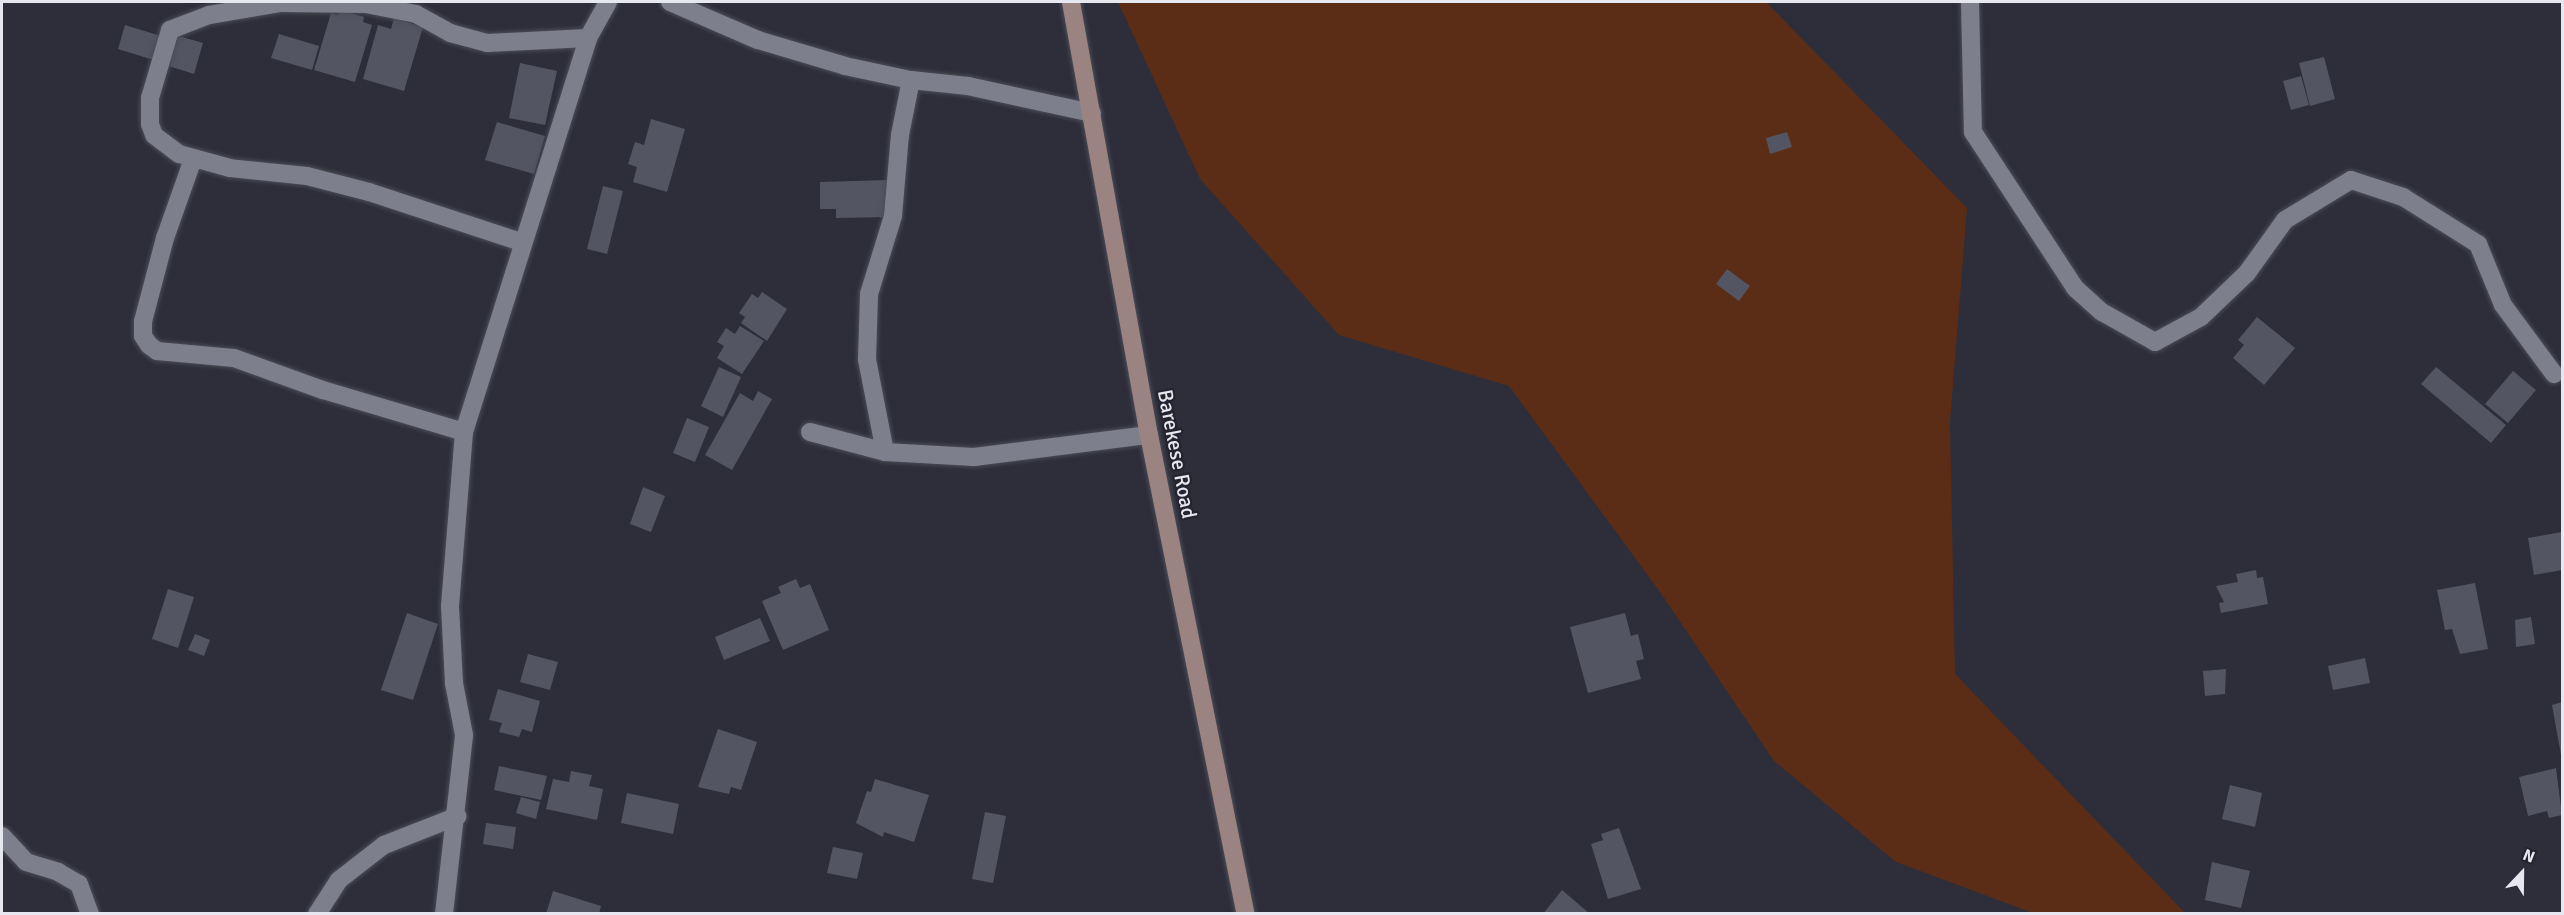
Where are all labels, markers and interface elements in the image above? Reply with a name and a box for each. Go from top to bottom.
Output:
street label: Barekese Road [1152,387,1202,521]
north arrow [2492,843,2552,903]
text: N [2520,845,2538,868]

